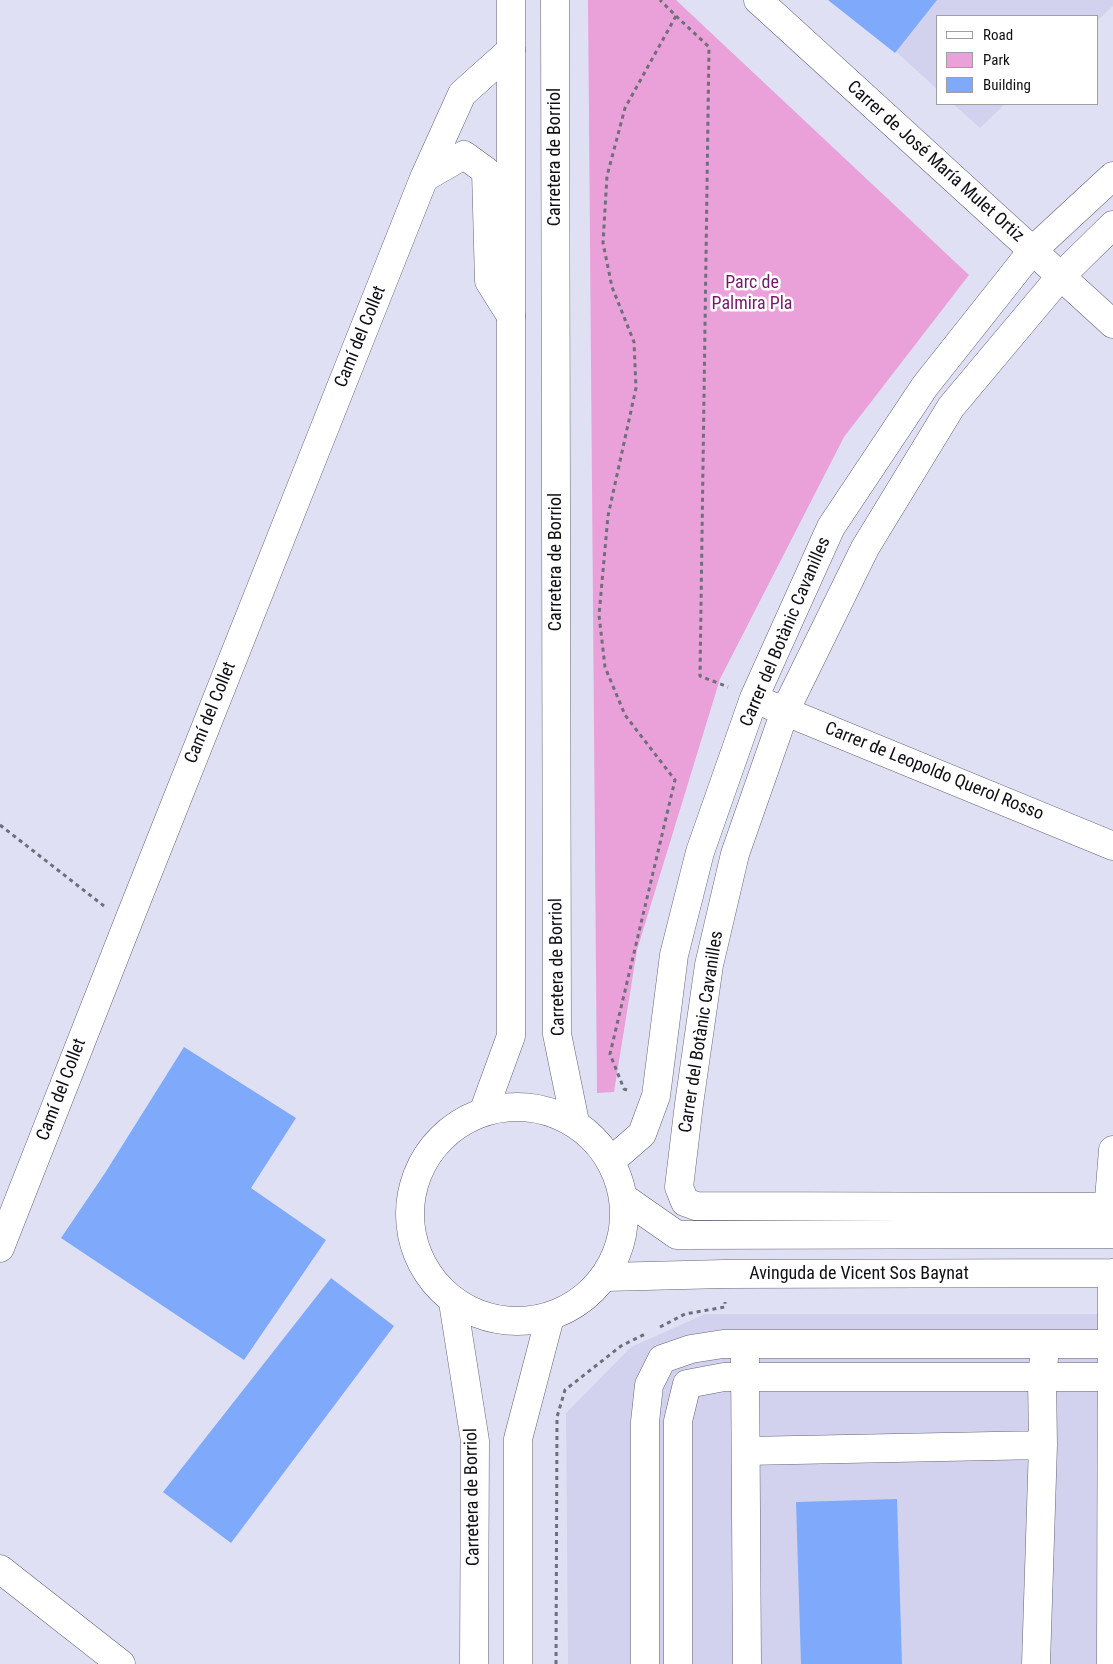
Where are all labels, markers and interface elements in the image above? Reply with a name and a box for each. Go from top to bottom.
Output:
legend [936,15,1098,105]
text: Road [983,26,1013,44]
text: Park [983,51,1010,69]
text: Building [983,76,1031,94]
street label: Carrer de José María Mulet Ortiz [842,77,1028,247]
street label: Carretera de Borriol [544,88,566,226]
park label: Parc de Palmira Pla [712,272,792,314]
street label: Camí del Collet [331,283,391,391]
street label: Carretera de Borriol [545,493,567,631]
street label: Carrer del Botànic Cavanilles [736,534,836,730]
street label: Camí del Collet [181,659,241,767]
street label: Carrer de Leopoldo Querol Rosso [821,718,1047,826]
street label: Carretera de Borriol [546,898,570,1036]
street label: Carrer del Botànic Cavanilles [675,930,729,1134]
street label: Camí del Collet [33,1036,91,1144]
street label: Avinguda de Vicent Sos Baynat [749,1263,969,1285]
street label: Carretera de Borriol [461,1428,485,1566]

